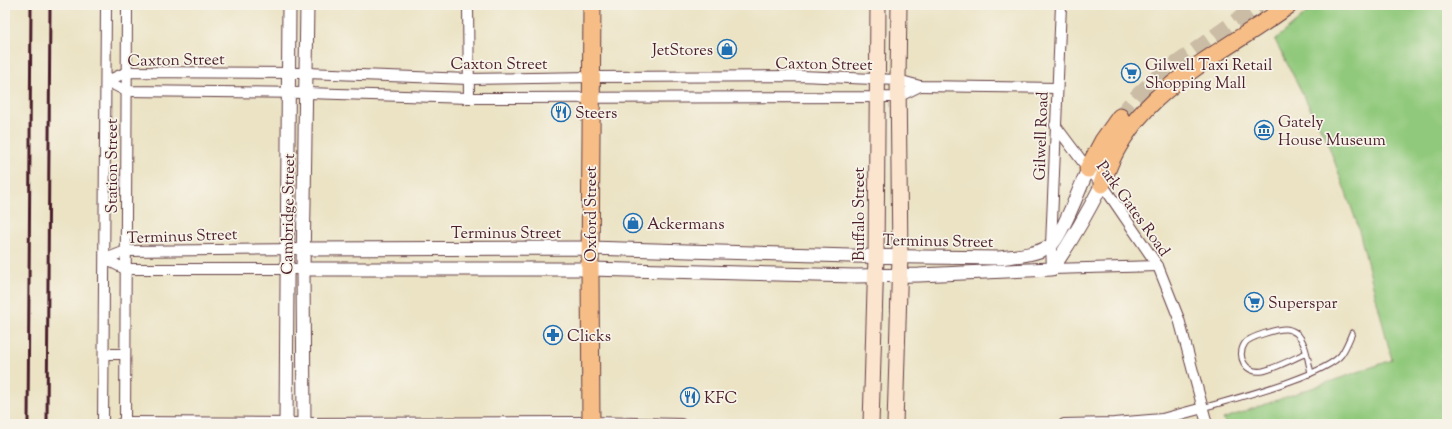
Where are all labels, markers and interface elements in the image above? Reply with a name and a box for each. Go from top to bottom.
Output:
shop icon: JetStores [716,38,738,60]
place label: JetStores [651,40,713,63]
street label: Caxton Street [127,49,225,74]
street label: Caxton Street [775,53,873,78]
street label: Caxton Street [450,54,548,77]
place label: Gilwell Taxi Retail Shopping Mall [1145,55,1273,96]
supermarket icon: Gilwell Taxi Retail Shopping Mall [1120,62,1142,84]
street label: Gilwell Road [1029,91,1056,181]
restaurant icon: Steers [550,101,572,123]
place label: Steers [575,103,617,126]
place label: Gately House Museum [1278,112,1386,153]
street label: Station Street [102,118,125,214]
museum icon: Gately House Museum [1253,119,1275,141]
street label: Cambridge Street [277,153,302,275]
street label: Park Gates Road [1089,157,1174,262]
street label: Oxford Street [581,165,604,262]
street label: Buffalo Street [849,166,872,261]
shop icon: Ackermans [622,212,644,234]
place label: Ackermans [647,214,725,237]
street label: Terminus Street [451,223,562,246]
street label: Terminus Street [126,224,238,251]
street label: Terminus Street [882,230,994,255]
supermarket icon: Superspar [1243,291,1265,313]
place label: Superspar [1268,293,1337,316]
pharmacy icon: Clicks [542,324,564,346]
place label: Clicks [567,326,611,349]
restaurant icon: KFC [679,386,701,408]
place label: KFC [704,388,737,411]

